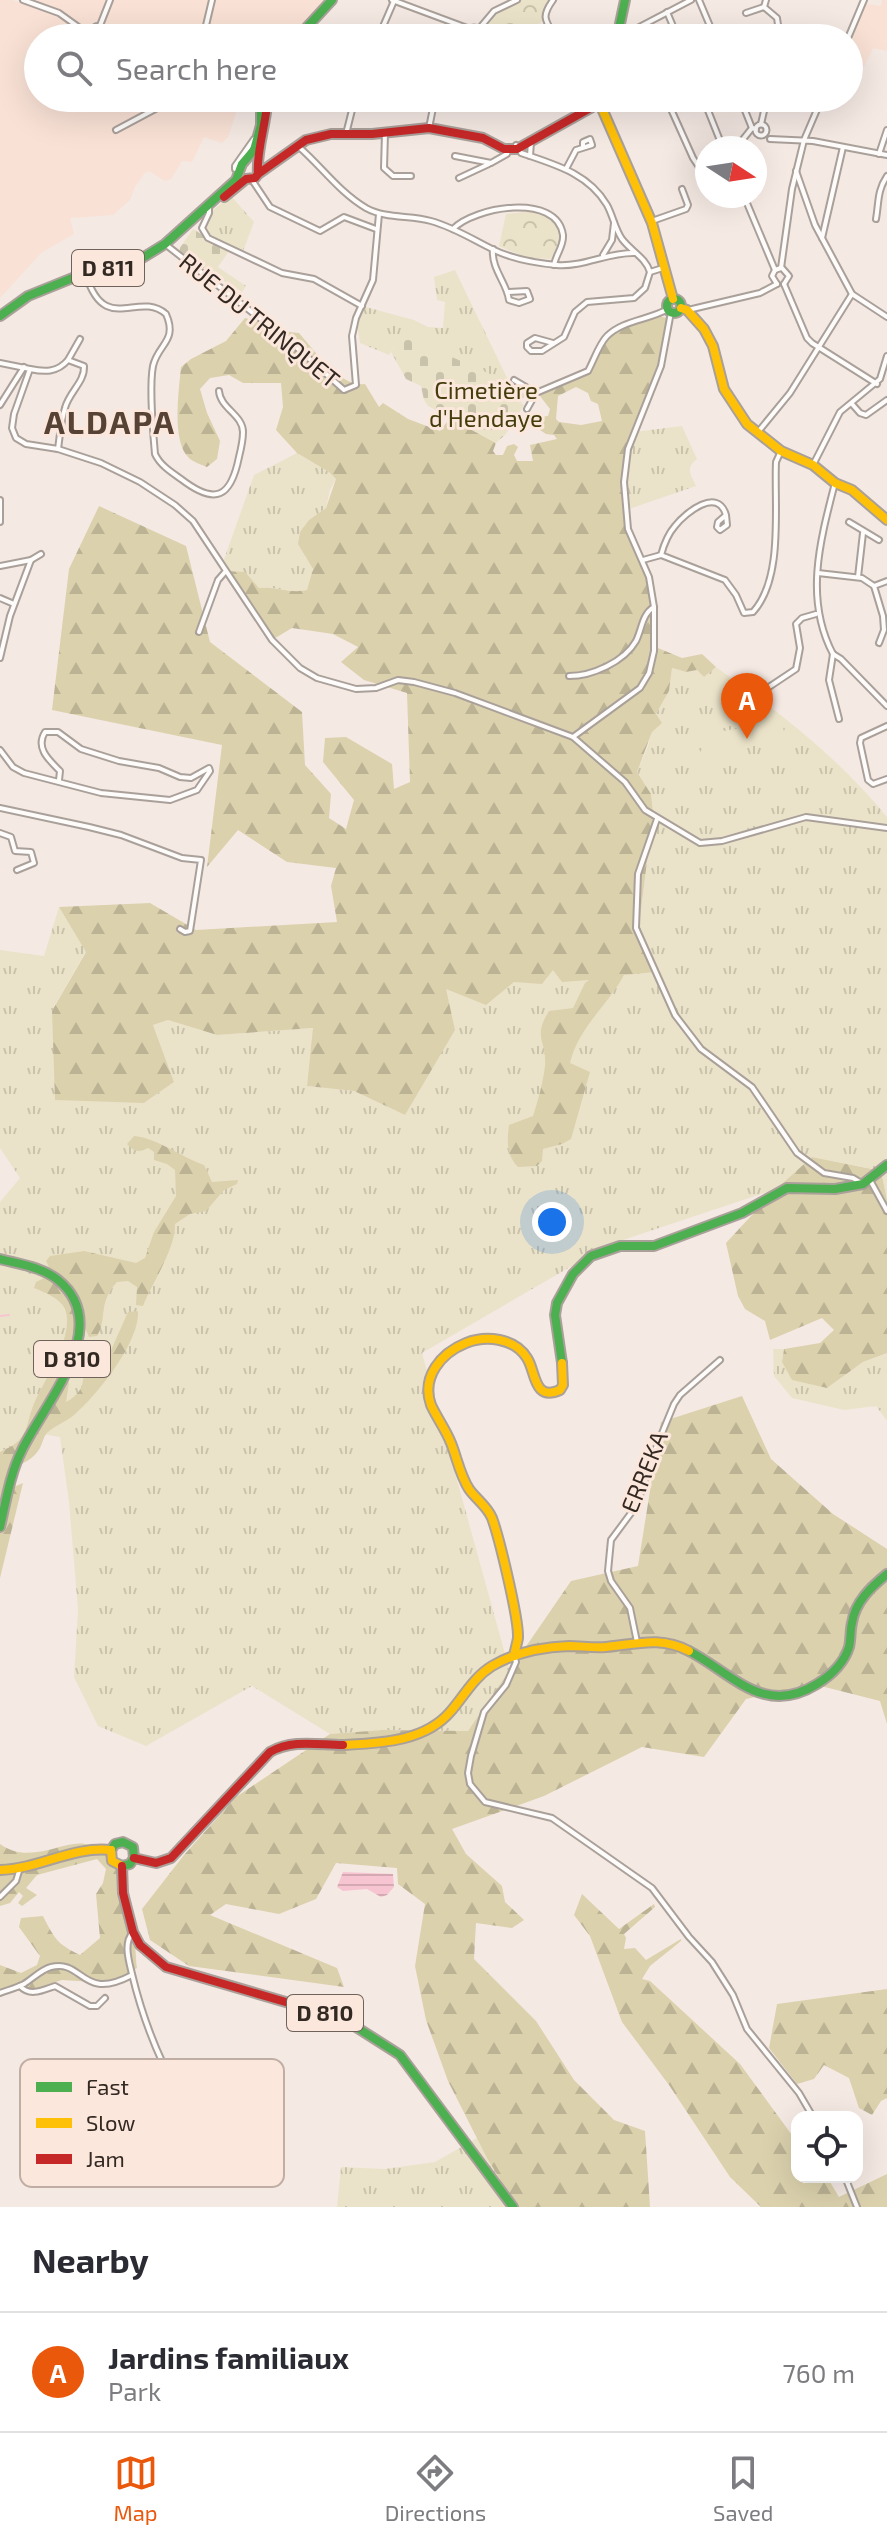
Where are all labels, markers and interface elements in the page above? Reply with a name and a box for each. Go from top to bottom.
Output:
search box [24,24,863,112]
icon: search [52,46,96,90]
text: Search here [116,50,277,86]
north arrow [695,136,767,208]
street label: RUE DU TRINQUET [174,246,346,393]
road number: D 811 [72,250,144,286]
park label: Cimetière d'Hendaye [429,375,543,432]
district label: ALDAPA [44,402,176,440]
pin: A [721,673,773,739]
your location [532,1202,572,1242]
road number: D 810 [34,1341,110,1377]
street label: ERREKA [614,1426,673,1517]
road number: D 810 [287,1995,363,2031]
legend [20,2059,284,2187]
text: Fast [86,2073,129,2099]
text: Slow [86,2109,135,2135]
map controls [791,2111,863,2183]
button: locate [791,2111,863,2183]
text: Jam [86,2145,125,2171]
text: Nearby [32,2239,149,2280]
text: Jardins familiaux [108,2339,349,2375]
text: A [50,2357,66,2388]
text: 760 m [783,2357,855,2388]
text: Park [108,2375,161,2406]
tab: Map [114,2451,158,2525]
tab: Directions [385,2451,486,2525]
tab: Saved [713,2451,773,2525]

